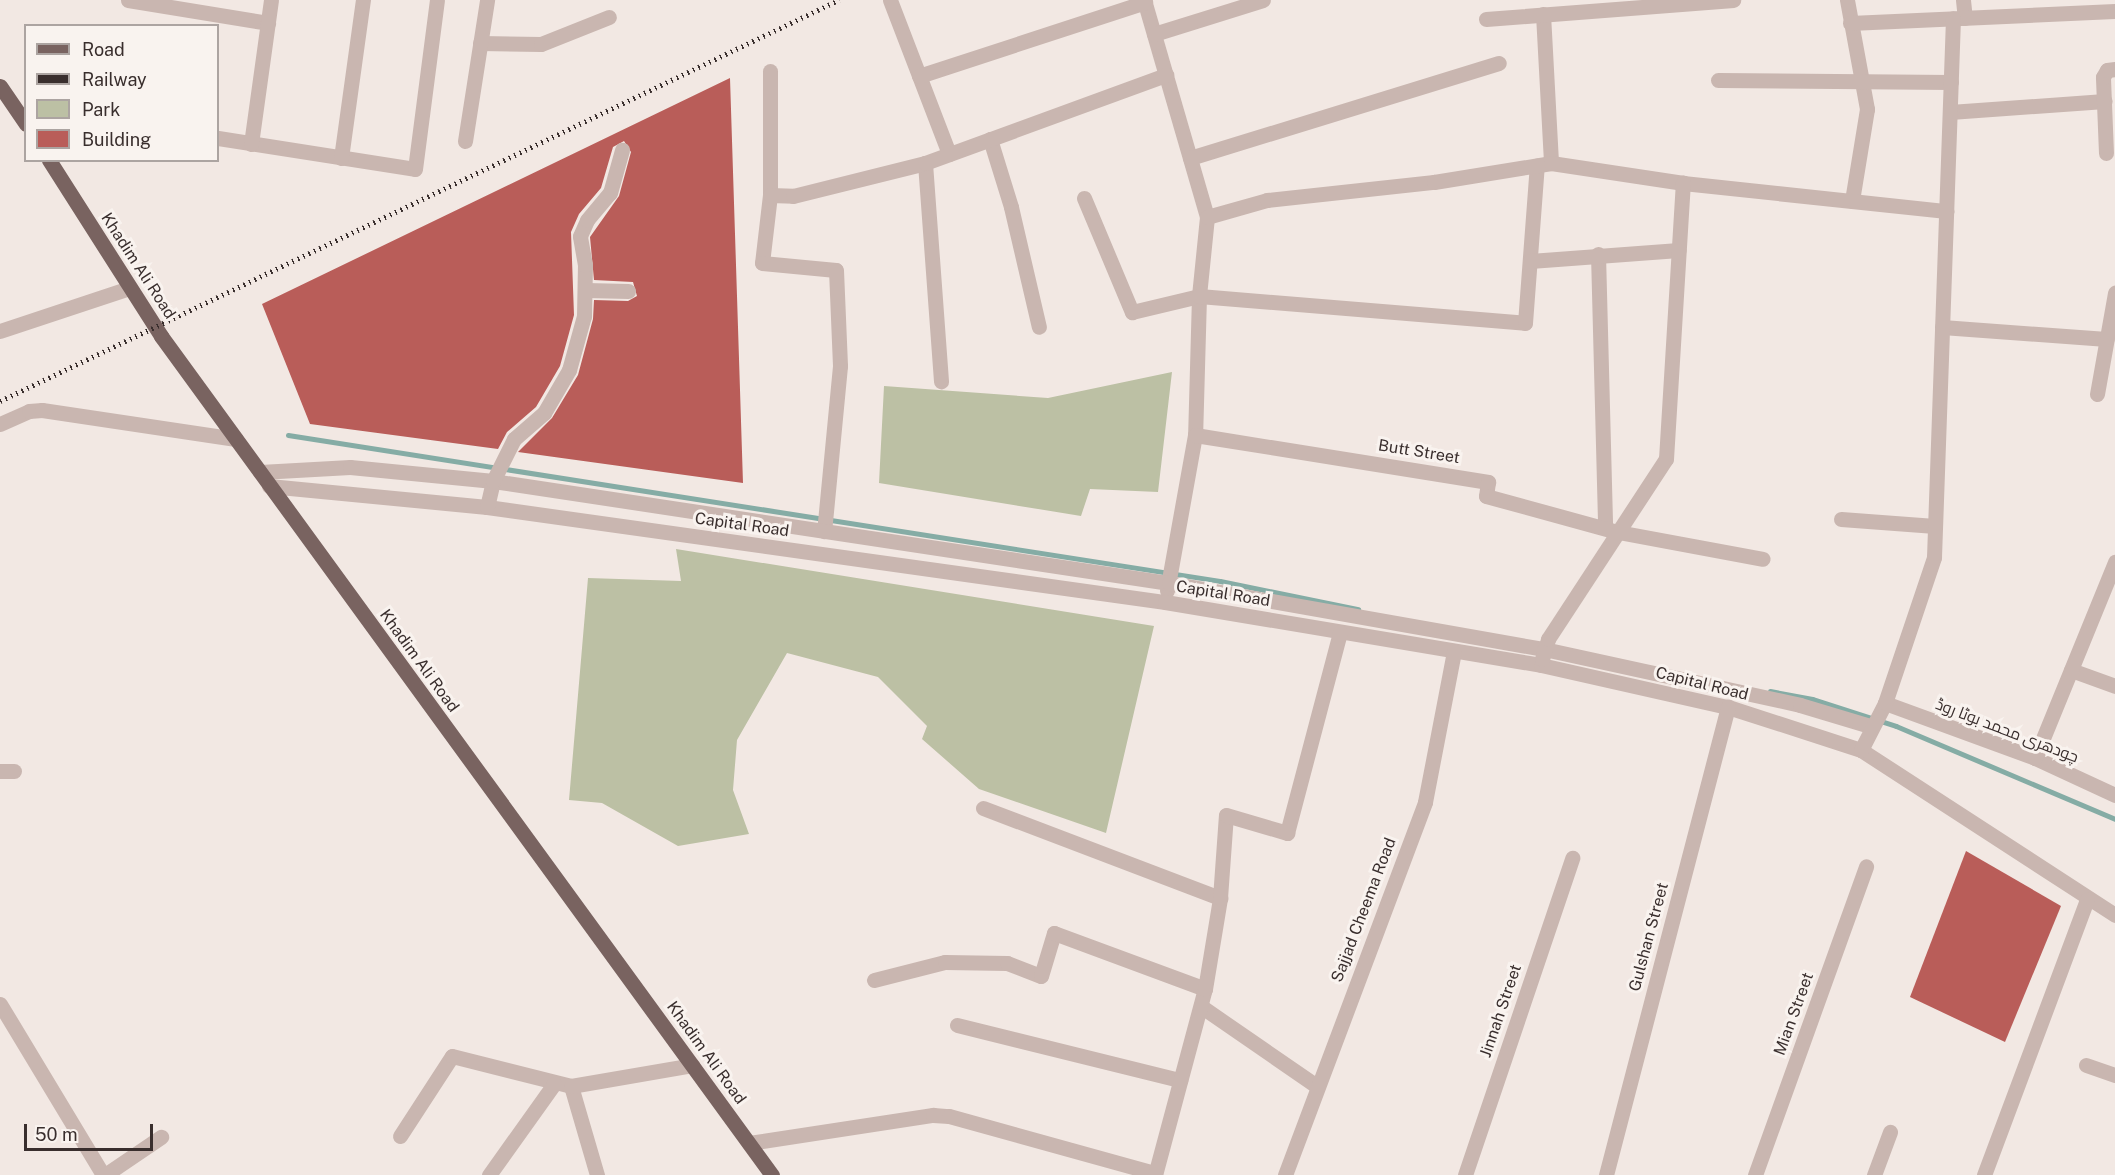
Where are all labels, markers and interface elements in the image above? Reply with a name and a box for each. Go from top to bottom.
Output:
legend [24,24,219,162]
text: Road [82,39,125,60]
text: Railway [82,69,147,90]
text: Park [82,99,120,120]
text: Building [82,129,151,150]
street label: Khadim Ali Road [97,210,179,322]
street label: Butt Street [1377,436,1461,468]
street label: Capital Road [694,509,790,541]
street label: Capital Road [1175,577,1271,611]
street label: Khadim Ali Road [375,606,463,716]
street label: Capital Road [1654,663,1750,705]
street label: چودھری محمد بوٹا روڈ [1933,695,2081,767]
street label: Sajjad Cheema Road [1328,835,1400,985]
street label: Gulshan Street [1625,881,1673,993]
street label: Jinnah Street [1476,962,1526,1060]
street label: Mian Street [1770,970,1818,1058]
street label: Khadim Ali Road [662,998,750,1108]
scale bar [27,1112,156,1150]
text: 50 m [35,1124,78,1145]

